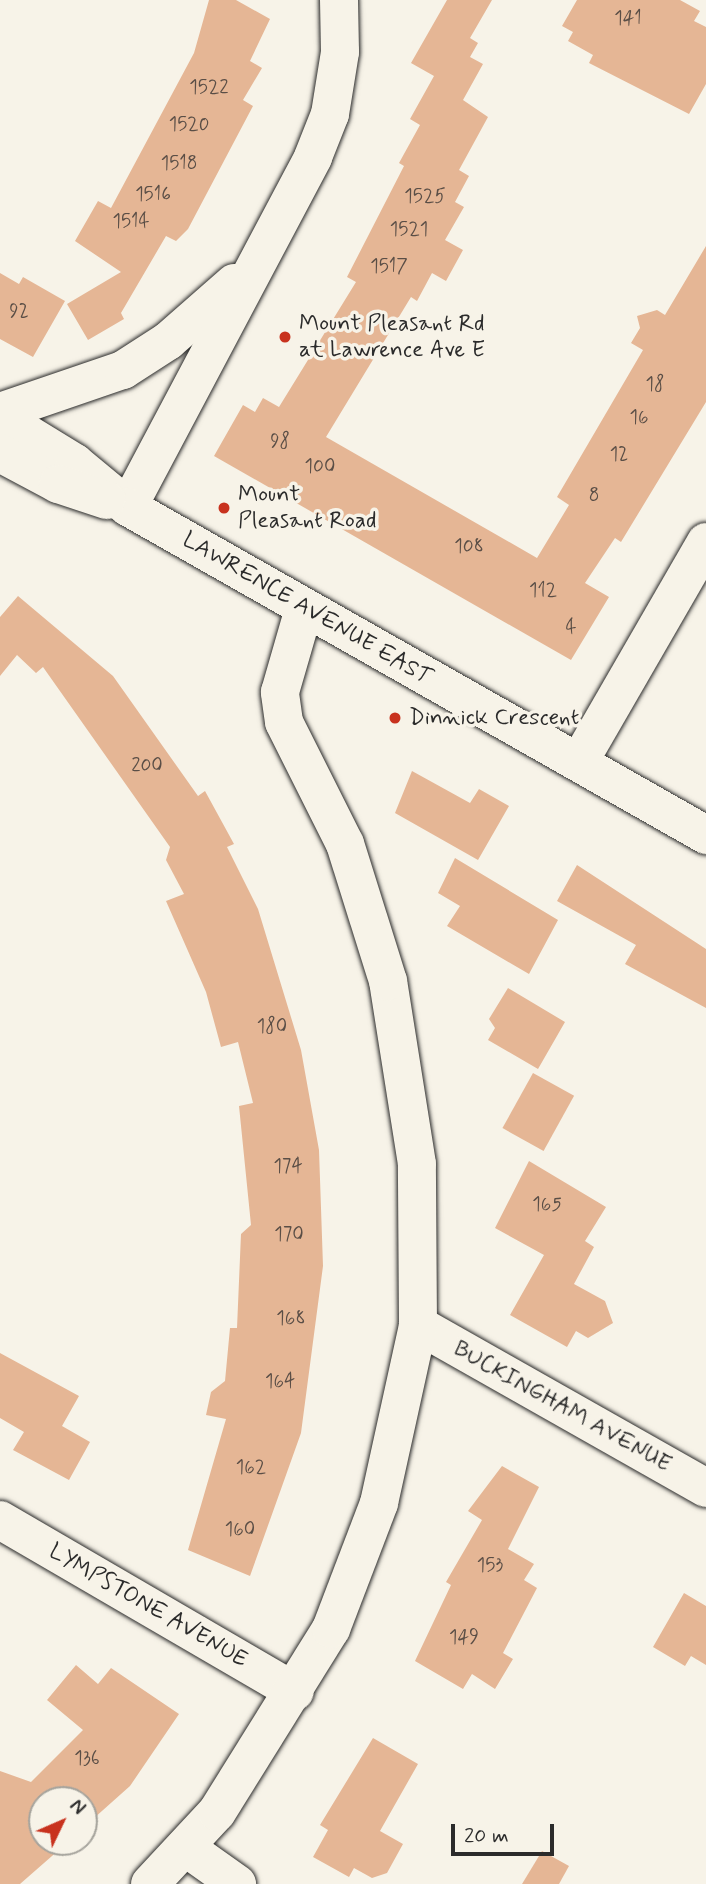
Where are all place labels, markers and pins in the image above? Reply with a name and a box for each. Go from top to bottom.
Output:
place label: Mount Pleasant Rd at Lawrence Ave E [299,310,486,364]
marker: Mount Pleasant Rd at Lawrence Ave E [277,329,293,345]
place label: Mount Pleasant Road [238,481,375,535]
marker: Mount Pleasant Road [216,500,232,516]
place label: Dinnick Crescent [409,704,582,732]
marker: Dinnick Crescent [387,710,403,726]

